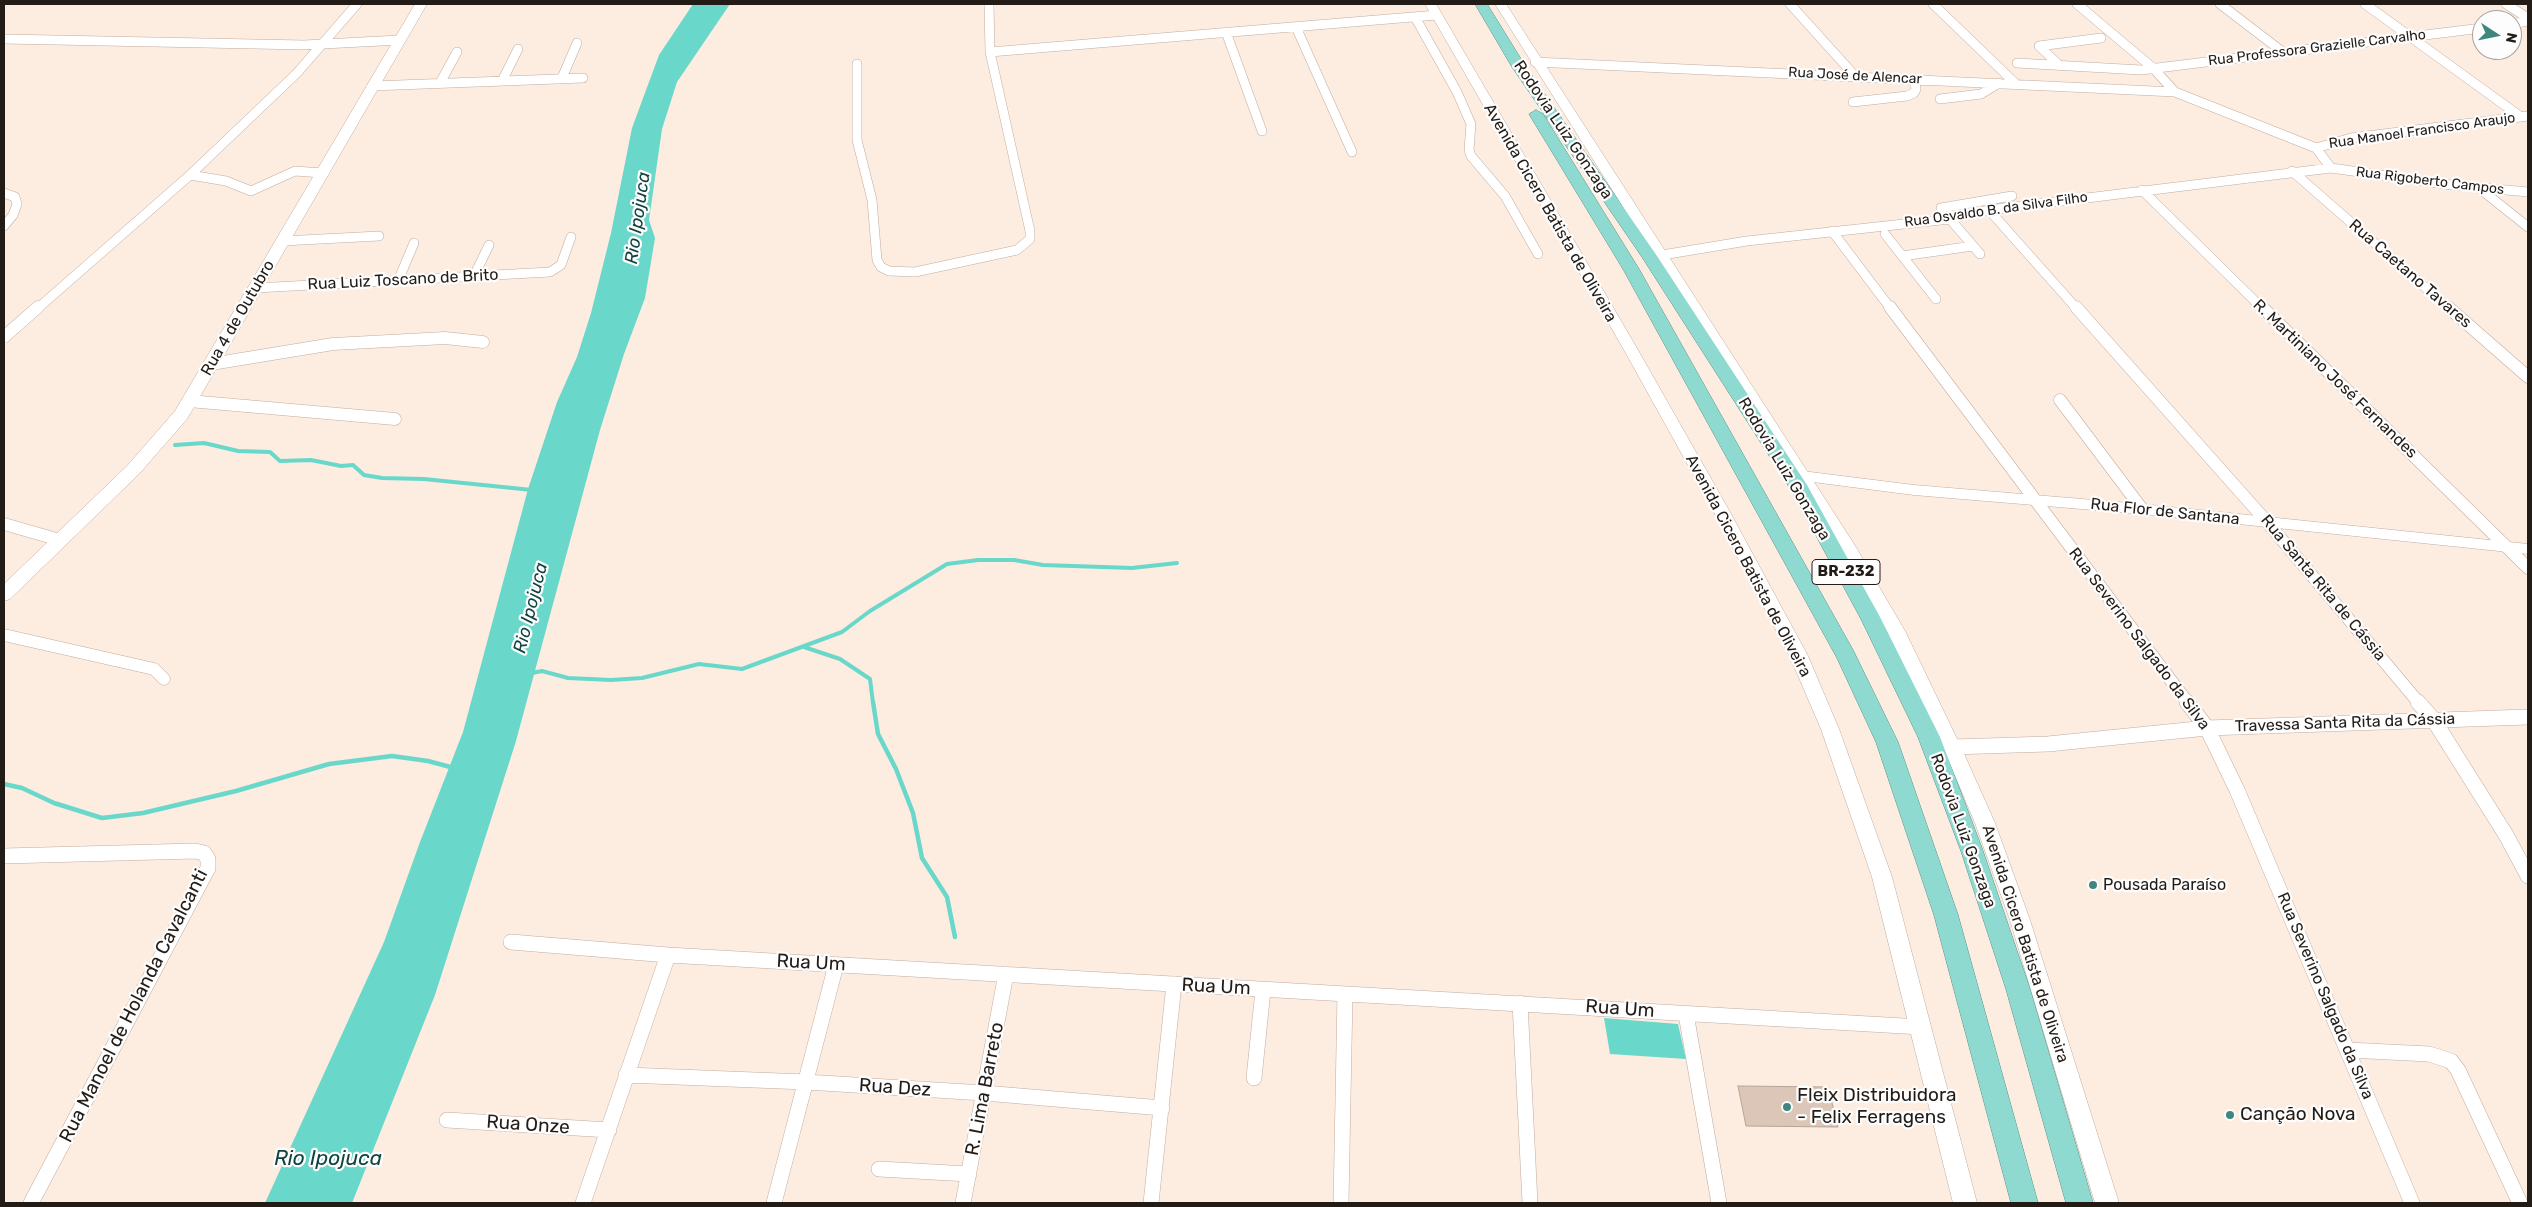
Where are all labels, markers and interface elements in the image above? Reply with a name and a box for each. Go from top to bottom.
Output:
north arrow [2472,10,2522,60]
street label: Rua Professora Grazielle Carvalho [2207,26,2427,70]
text: N [2502,31,2521,44]
street label: Rodovia Luiz Gonzaga [1509,57,1617,203]
street label: Rua José de Alencar [1788,64,1922,88]
street label: Avenida Cicero Batista de Oliveira [1479,100,1621,326]
street label: Rua Manoel Francisco Araujo [2328,110,2516,152]
street label: Rua Rigoberto Campos [2355,164,2505,198]
water label: Rio Ipojuca [621,171,655,265]
street label: Rua Osvaldo B. da Silva Filho [1903,189,2089,231]
street label: Rua Caetano Tavares [2345,216,2475,332]
street label: Rua 4 de Outubro [197,257,279,379]
street label: Rua Luiz Toscano de Brito [307,265,499,295]
street label: R. Martiniano José Fernandes [2249,295,2421,463]
street label: Rodovia Luiz Gonzaga [1734,394,1834,544]
street label: Avenida Cicero Batista de Oliveira [1681,452,1815,680]
street label: Rua Flor de Santana [2090,495,2240,529]
street label: Rua Santa Rita de Cássia [2256,511,2390,665]
street label: Rua Severino Salgado da Silva [2064,544,2214,734]
water label: Rio Ipojuca [509,560,553,656]
road number: BR-232 [1812,560,1880,584]
street label: Travessa Santa Rita da Cássia [2234,710,2456,736]
street label: Rodovia Luiz Gonzaga [1926,751,2000,911]
street label: Avenida Cicero Batista de Oliveira [1977,823,2073,1065]
street label: Rua Manoel de Holanda Cavalcanti [55,866,213,1146]
place label: Pousada Paraíso [2103,875,2226,895]
marker: Pousada Paraíso [2087,879,2099,891]
street label: Rua Severino Salgado da Silva [2273,890,2377,1102]
street label: Rua Um [776,950,846,976]
street label: Rua Um [1181,974,1251,1000]
street label: Rua Um [1585,995,1655,1023]
street label: R. Lima Barreto [961,1020,1009,1158]
street label: Rua Dez [858,1074,932,1102]
place label: Fleix Distribuidora - Felix Ferragens [1797,1085,1957,1129]
marker: Fleix Distribuidora - Felix Ferragens [1781,1101,1793,1113]
place label: Canção Nova [2240,1104,2356,1126]
marker: Canção Nova [2224,1109,2236,1121]
street label: Rua Onze [486,1111,570,1139]
water label: Rio Ipojuca [274,1146,382,1172]

